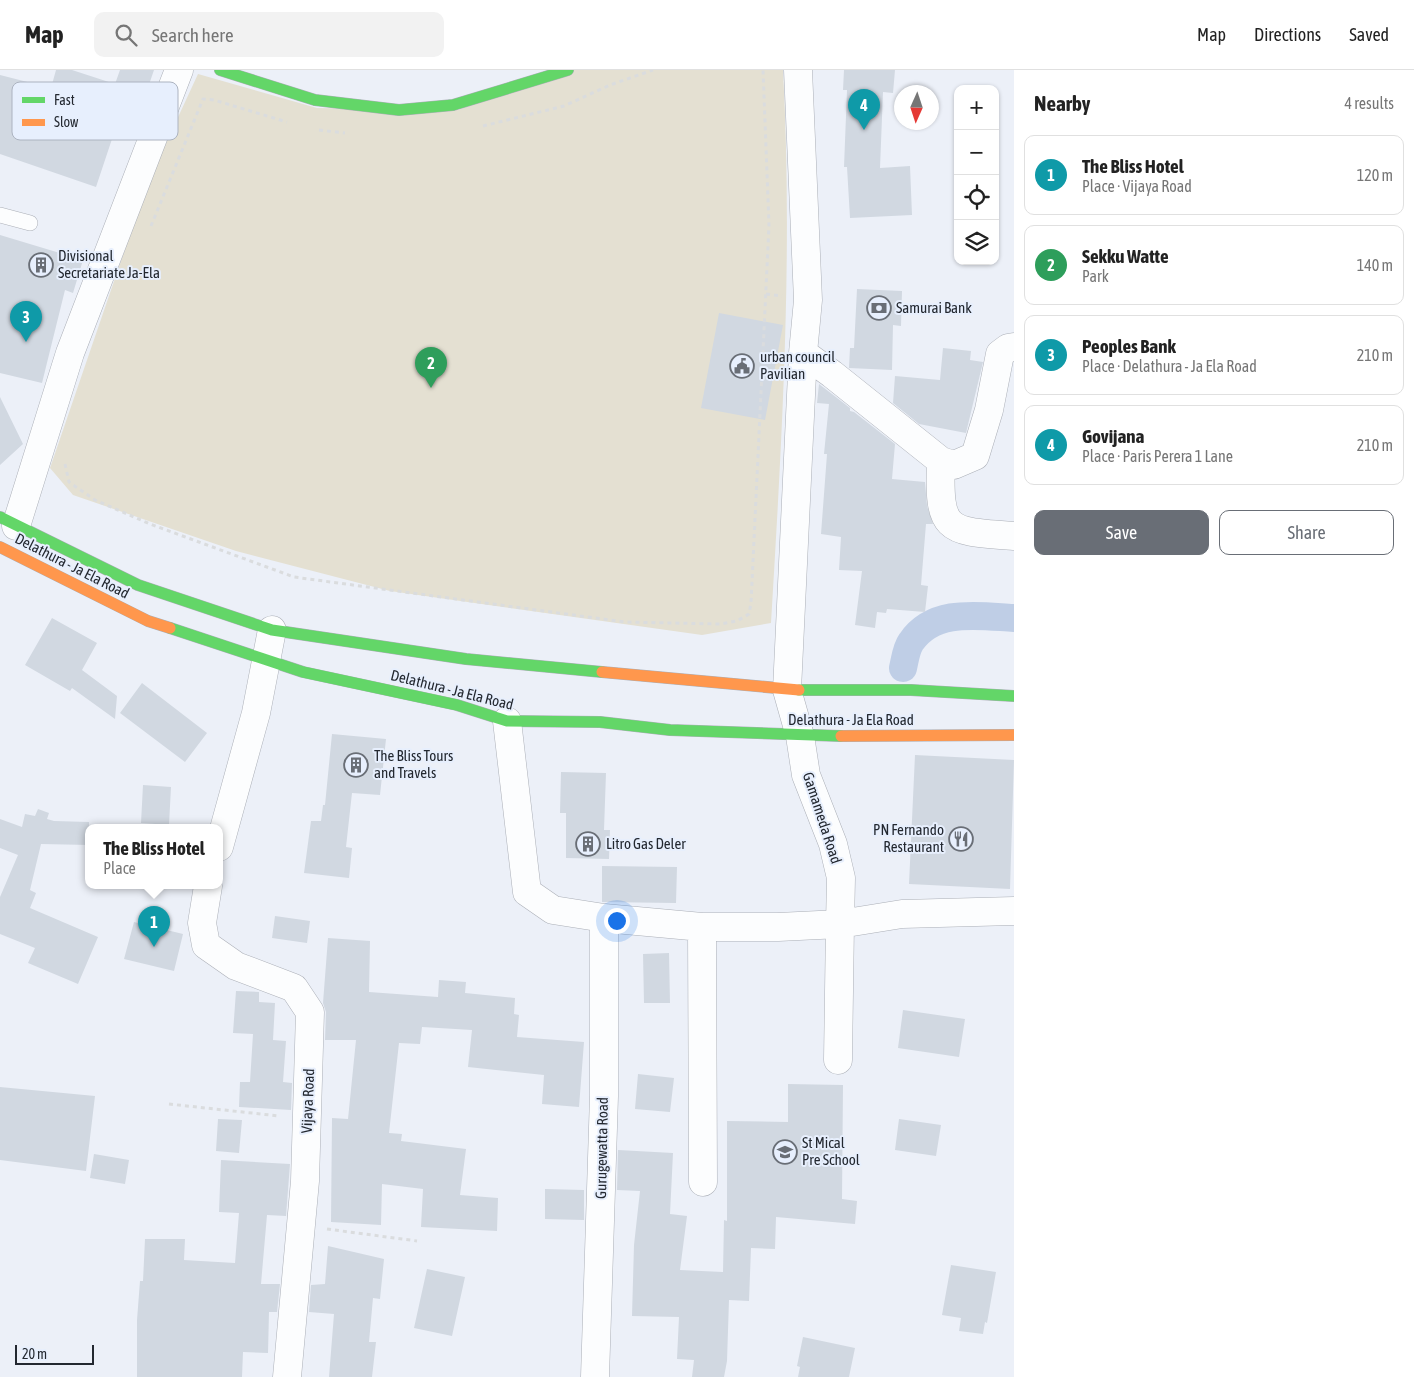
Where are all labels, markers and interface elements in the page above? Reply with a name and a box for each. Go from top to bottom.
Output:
search box [94,12,444,57]
text: Map [25,21,64,48]
icon: search [112,21,140,49]
text: Search here [152,24,234,46]
text: Map [1197,24,1226,45]
text: Directions [1254,24,1321,45]
text: Saved [1349,24,1389,45]
legend [12,82,178,140]
north arrow [894,85,939,130]
map controls [954,85,999,265]
button: + [954,85,999,130]
pin: 4 [848,89,880,130]
text: Nearby [1034,91,1090,115]
text: Fast [54,92,75,108]
text: 4 results [1344,94,1394,112]
text: Slow [54,114,79,130]
button: − [954,130,999,175]
text: The Bliss Hotel [1082,155,1184,177]
text: 1 [1047,166,1055,184]
text: 120 m [1357,166,1393,184]
button: locate [954,175,999,220]
text: Place · Vijaya Road [1082,177,1192,195]
button: layers [954,220,999,265]
text: Sekku Watte [1082,245,1169,267]
place label: Divisional Secretariate Ja-Ela [58,247,160,281]
building icon: Divisional Secretariate Ja-Ela [28,252,54,278]
text: 2 [1047,256,1055,274]
text: 140 m [1357,256,1393,274]
text: Park [1082,267,1109,285]
bank icon: Samurai Bank [866,295,892,321]
place label: Samurai Bank [896,299,972,316]
pin: 3 [10,301,42,342]
text: Peoples Bank [1082,335,1176,357]
text: 3 [1047,346,1055,364]
text: 210 m [1357,346,1393,364]
pin: 2 [415,347,447,388]
place label: urban council Pavilian [760,348,835,382]
public building icon: urban council Pavilian [729,353,755,379]
text: Place · Delathura - Ja Ela Road [1082,357,1257,375]
text: Govijana [1082,425,1144,447]
text: 4 [1047,436,1055,454]
text: 210 m [1357,436,1393,454]
text: Place · Paris Perera 1 Lane [1082,447,1233,465]
button: Save [1034,510,1209,555]
button: Share [1219,510,1394,555]
street label: Delathura - Ja Ela Road [12,529,132,602]
street label: Delathura - Ja Ela Road [389,666,515,713]
street label: Delathura - Ja Ela Road [788,711,914,728]
place label: The Bliss Tours and Travels [374,747,453,781]
building icon: The Bliss Tours and Travels [343,752,369,778]
street label: Gamameda Road [800,770,845,866]
place label: PN Fernando Restaurant [873,821,944,855]
popup [85,824,223,889]
restaurant icon: PN Fernando Restaurant [948,826,974,852]
building icon: Litro Gas Deler [575,831,601,857]
place label: Litro Gas Deler [606,835,686,852]
text: The Bliss Hotel [103,837,205,859]
text: Place [103,859,136,877]
pin: 1 [138,906,170,947]
your location [604,908,630,934]
street label: Vijaya Road [298,1068,317,1134]
street label: Gurugewatta Road [592,1097,611,1199]
place label: St Mical Pre School [802,1134,860,1168]
school or university icon: St Mical Pre School [772,1139,798,1165]
scale bar [15,1342,94,1365]
text: 20 m [22,1346,47,1362]

